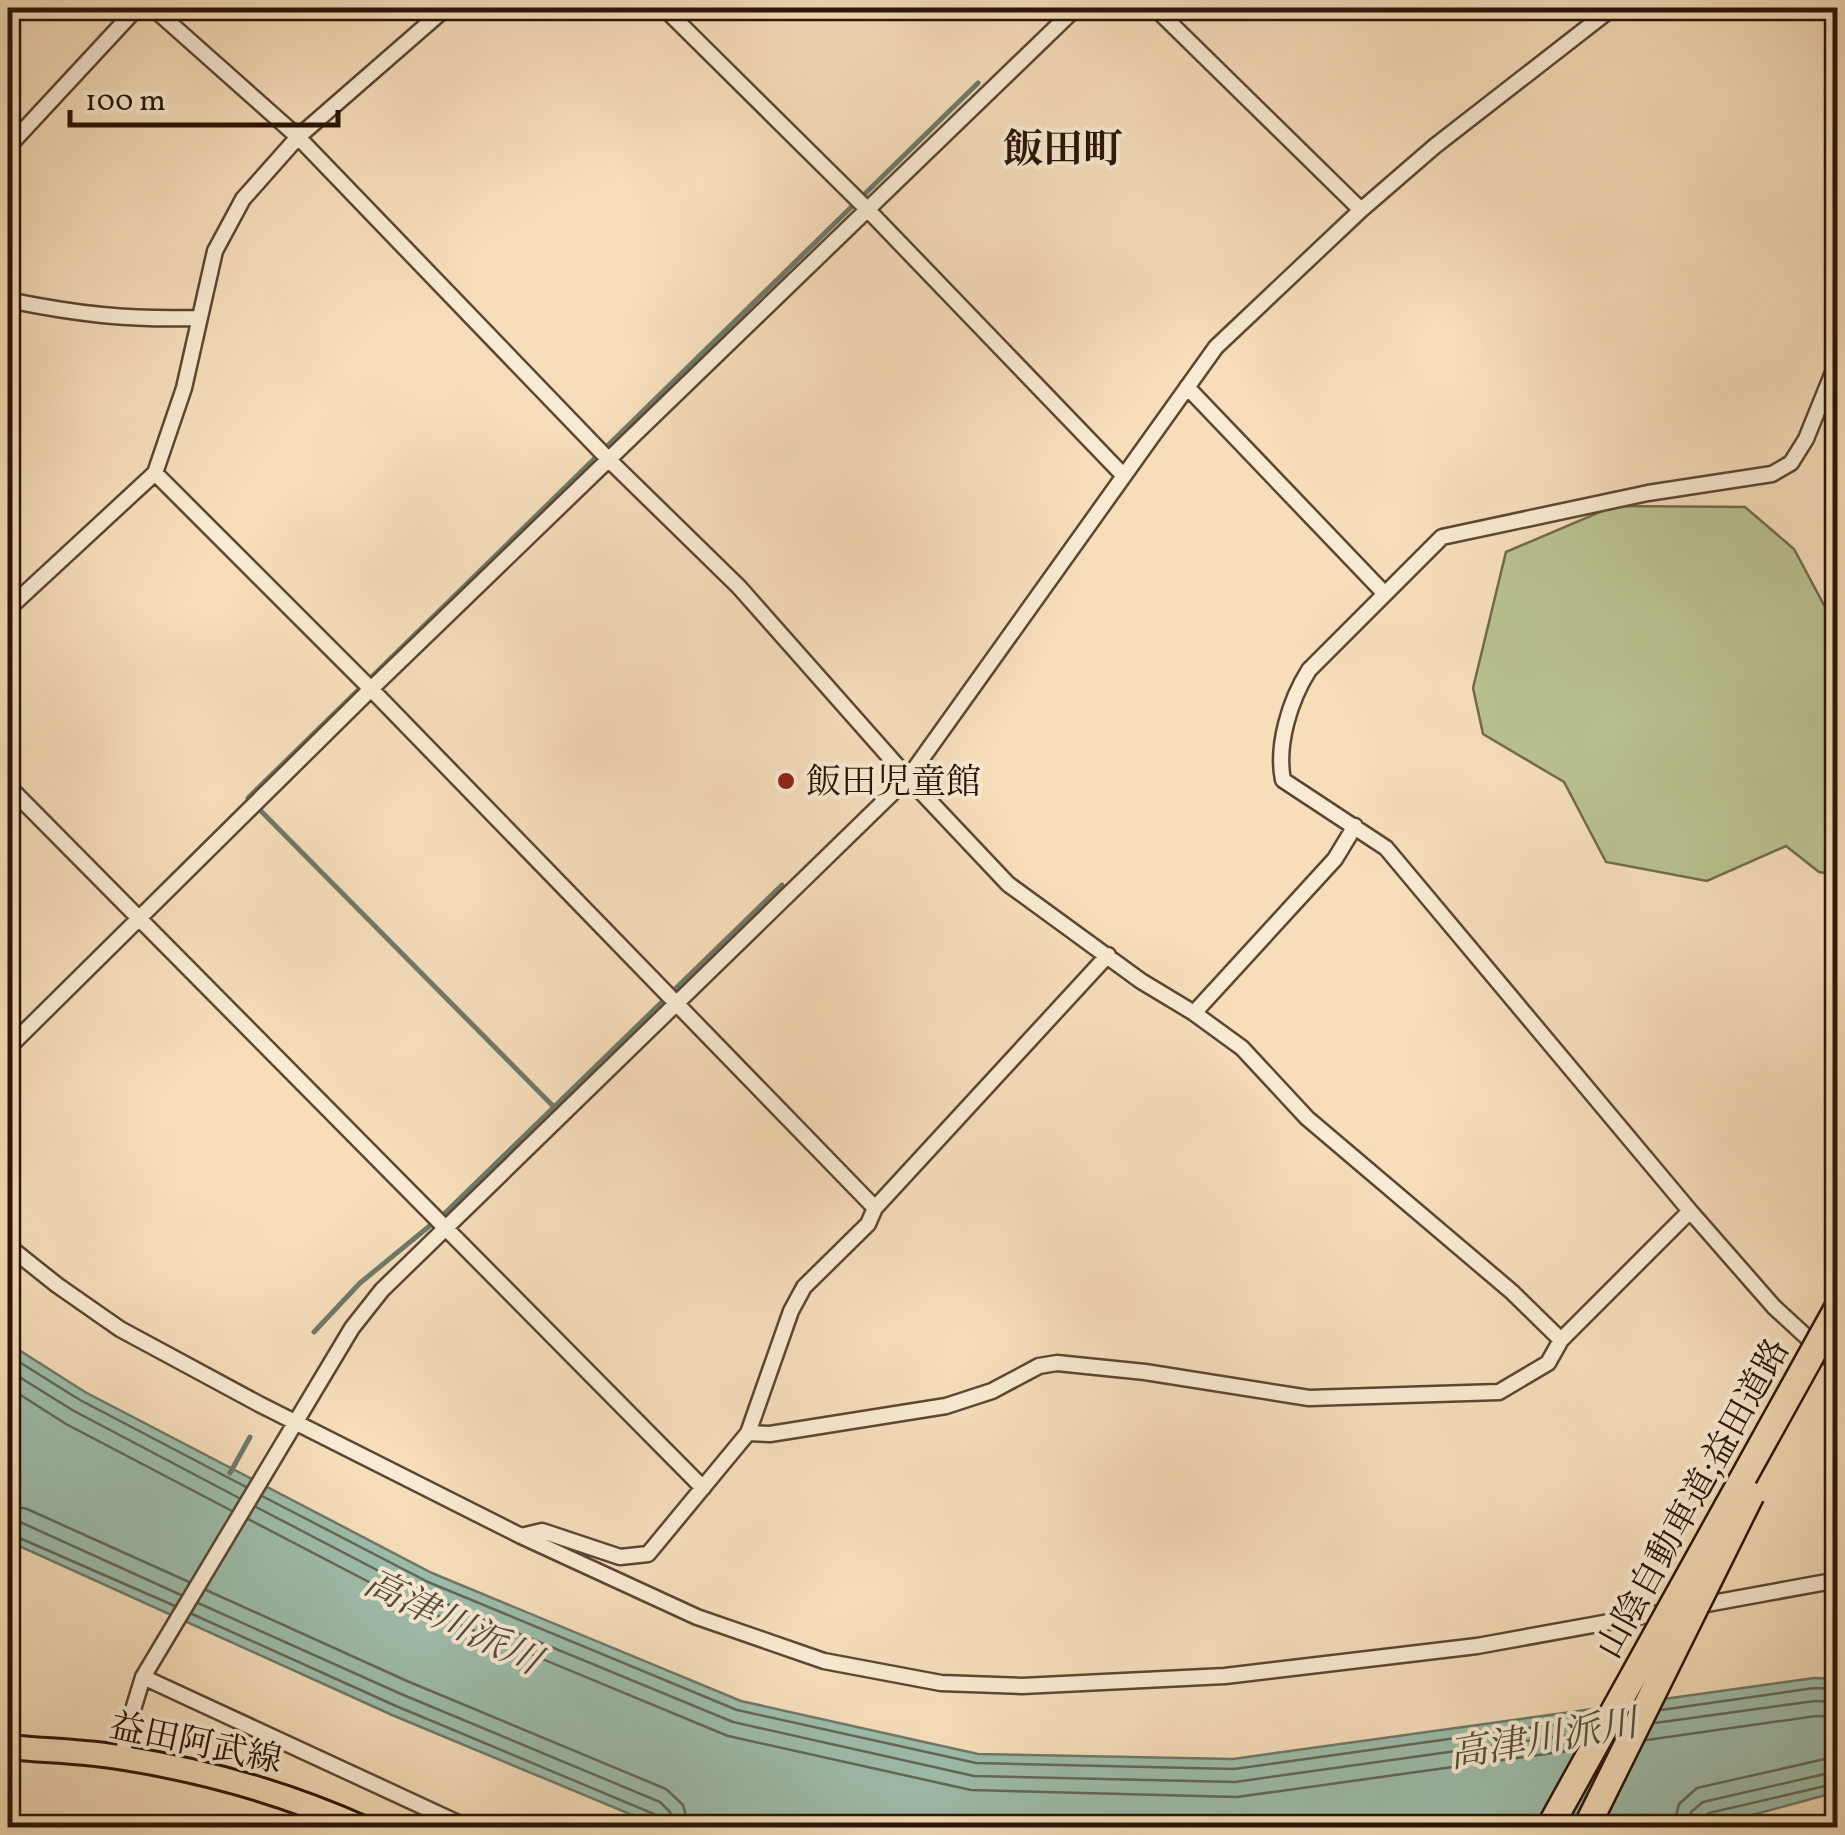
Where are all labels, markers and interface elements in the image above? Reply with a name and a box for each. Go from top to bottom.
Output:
scale bar [70,65,338,127]
text: 100 m [85,81,166,123]
district label: 飯田町 [1003,124,1123,180]
place label: 飯田児童館 [806,760,981,808]
marker: 飯田児童館 [775,770,797,792]
street label: 山陰自動車道;益田道路 [1587,1331,1803,1668]
water label: 高津川派川 [354,1559,552,1691]
water label: 高津川派川 [1445,1698,1646,1784]
street label: 益田阿武線 [105,1703,286,1787]

